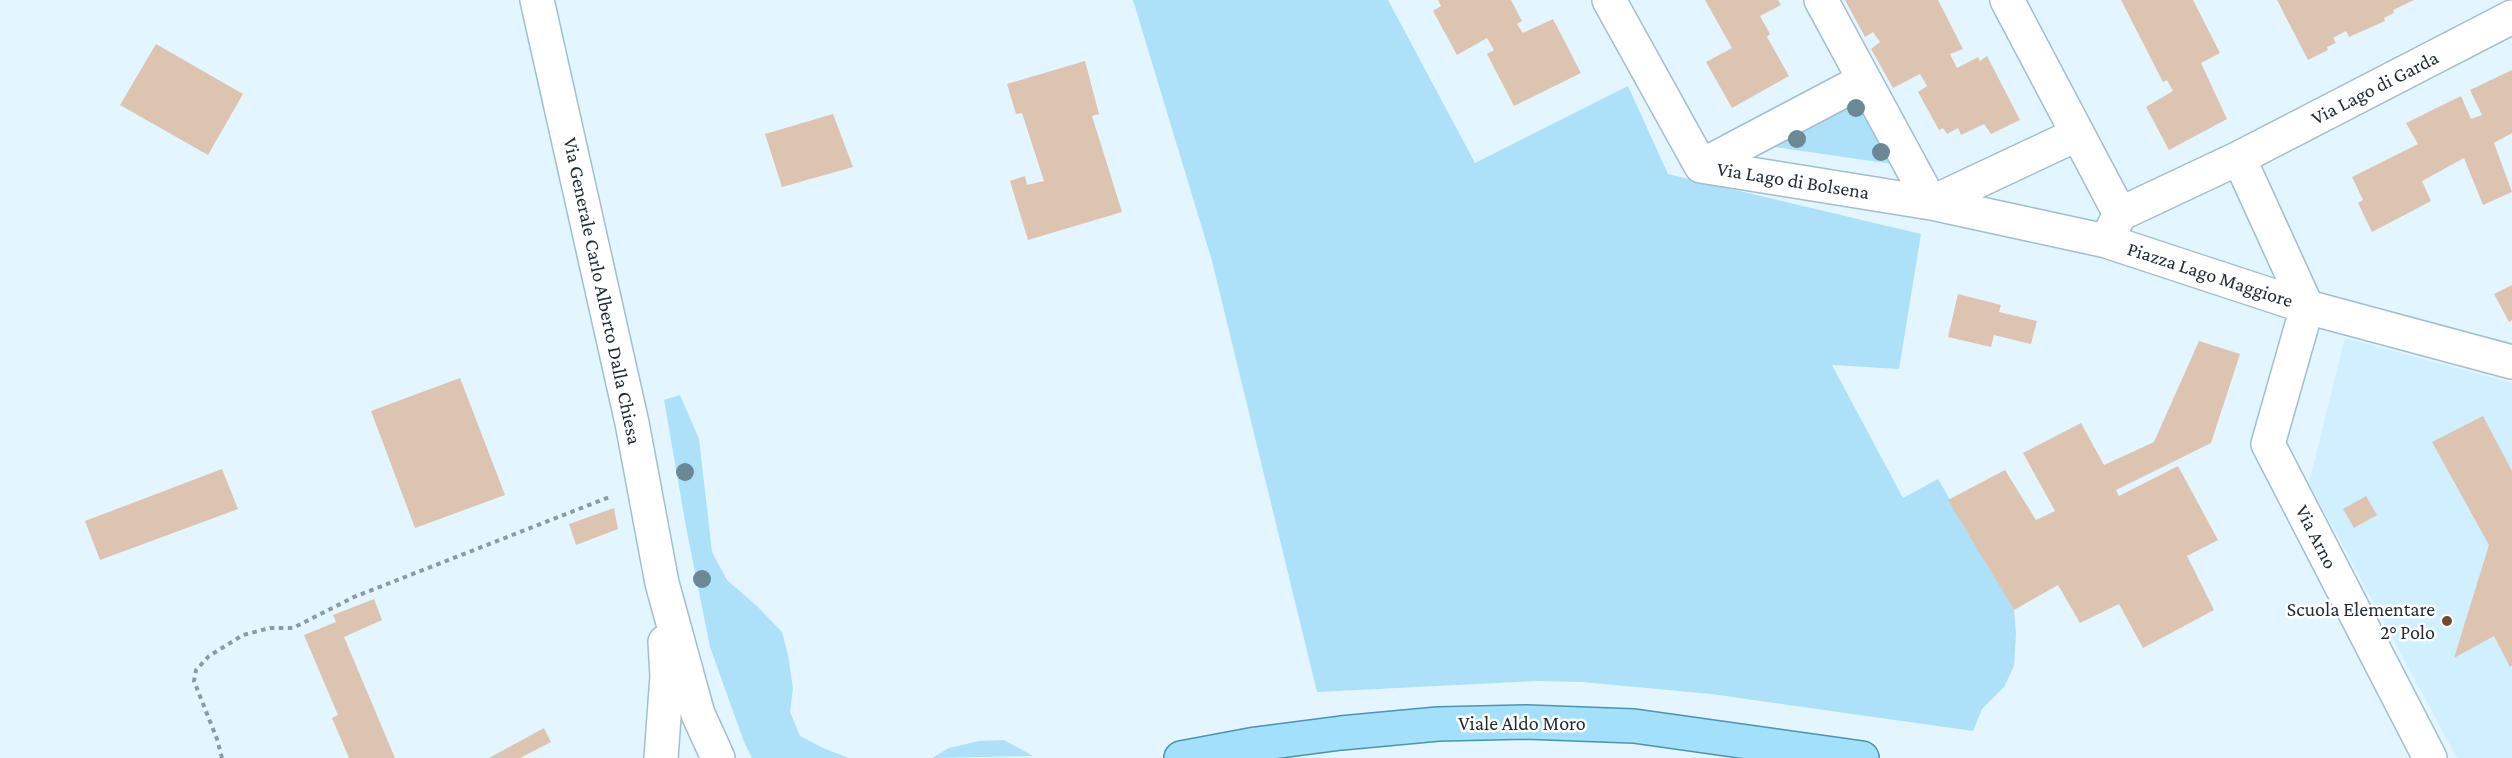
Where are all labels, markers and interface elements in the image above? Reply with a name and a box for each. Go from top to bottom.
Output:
street label: Via Lago di Garda [2307,46,2443,130]
street label: Via Generale Carlo Alberto Dalla Chiesa [558,135,646,447]
street label: Via Lago di Bolsena [1715,157,1871,205]
street label: Piazza Lago Maggiore [2124,237,2296,313]
street label: Via Arno [2290,501,2342,573]
place label: Scuola Elementare 2° Polo [2287,598,2435,645]
marker: Scuola Elementare 2° Polo [2440,614,2454,628]
street label: Viale Aldo Moro [1458,712,1586,736]

